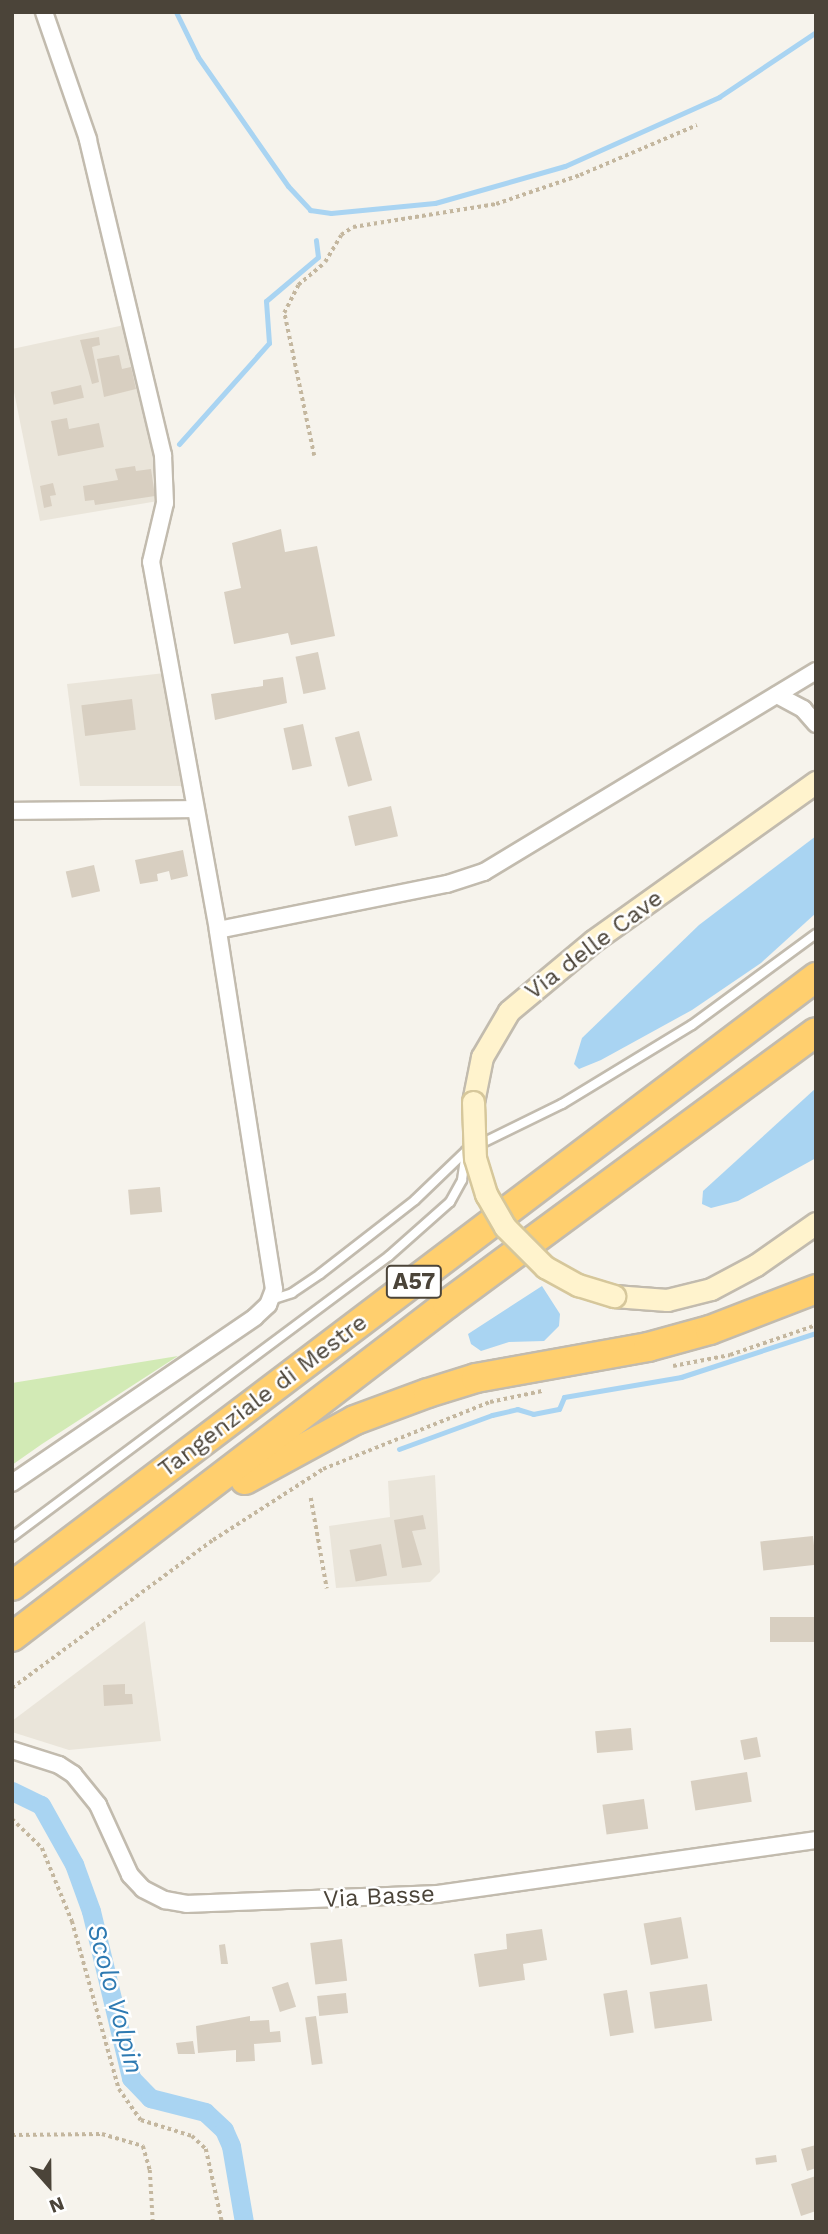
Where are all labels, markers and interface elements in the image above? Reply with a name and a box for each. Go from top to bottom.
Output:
street label: Via delle Cave [519,884,669,1006]
road number: A57 [384,1262,444,1302]
street label: Tangenziale di Mestre [153,1308,373,1484]
street label: Via Basse [322,1880,436,1914]
water label: Scolo Volpin [80,1920,150,2078]
north arrow [14,2150,84,2220]
text: N [46,2192,67,2218]

